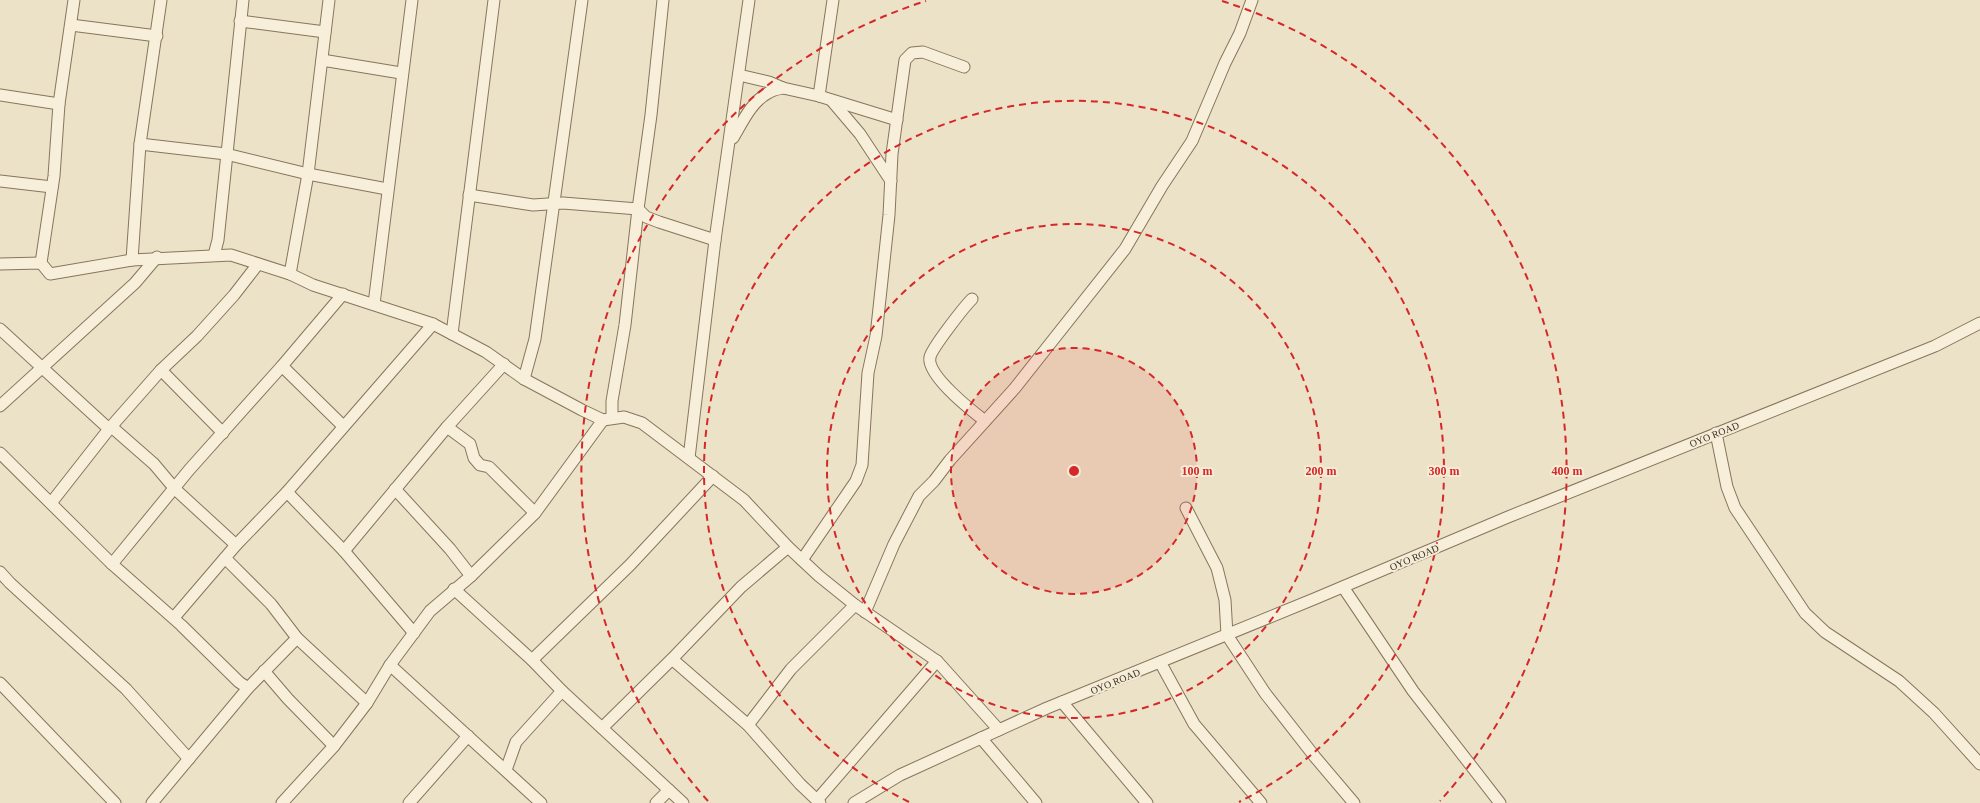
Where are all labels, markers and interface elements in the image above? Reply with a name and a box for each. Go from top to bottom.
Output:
street label: OYO ROAD [1688,420,1741,449]
centre of rings [1067,464,1081,478]
text: 100 m [1182,464,1213,478]
text: 200 m [1306,464,1337,478]
text: 300 m [1429,464,1460,478]
text: 400 m [1552,464,1583,478]
street label: OYO ROAD [1388,542,1441,573]
street label: OYO ROAD [1089,667,1142,696]

